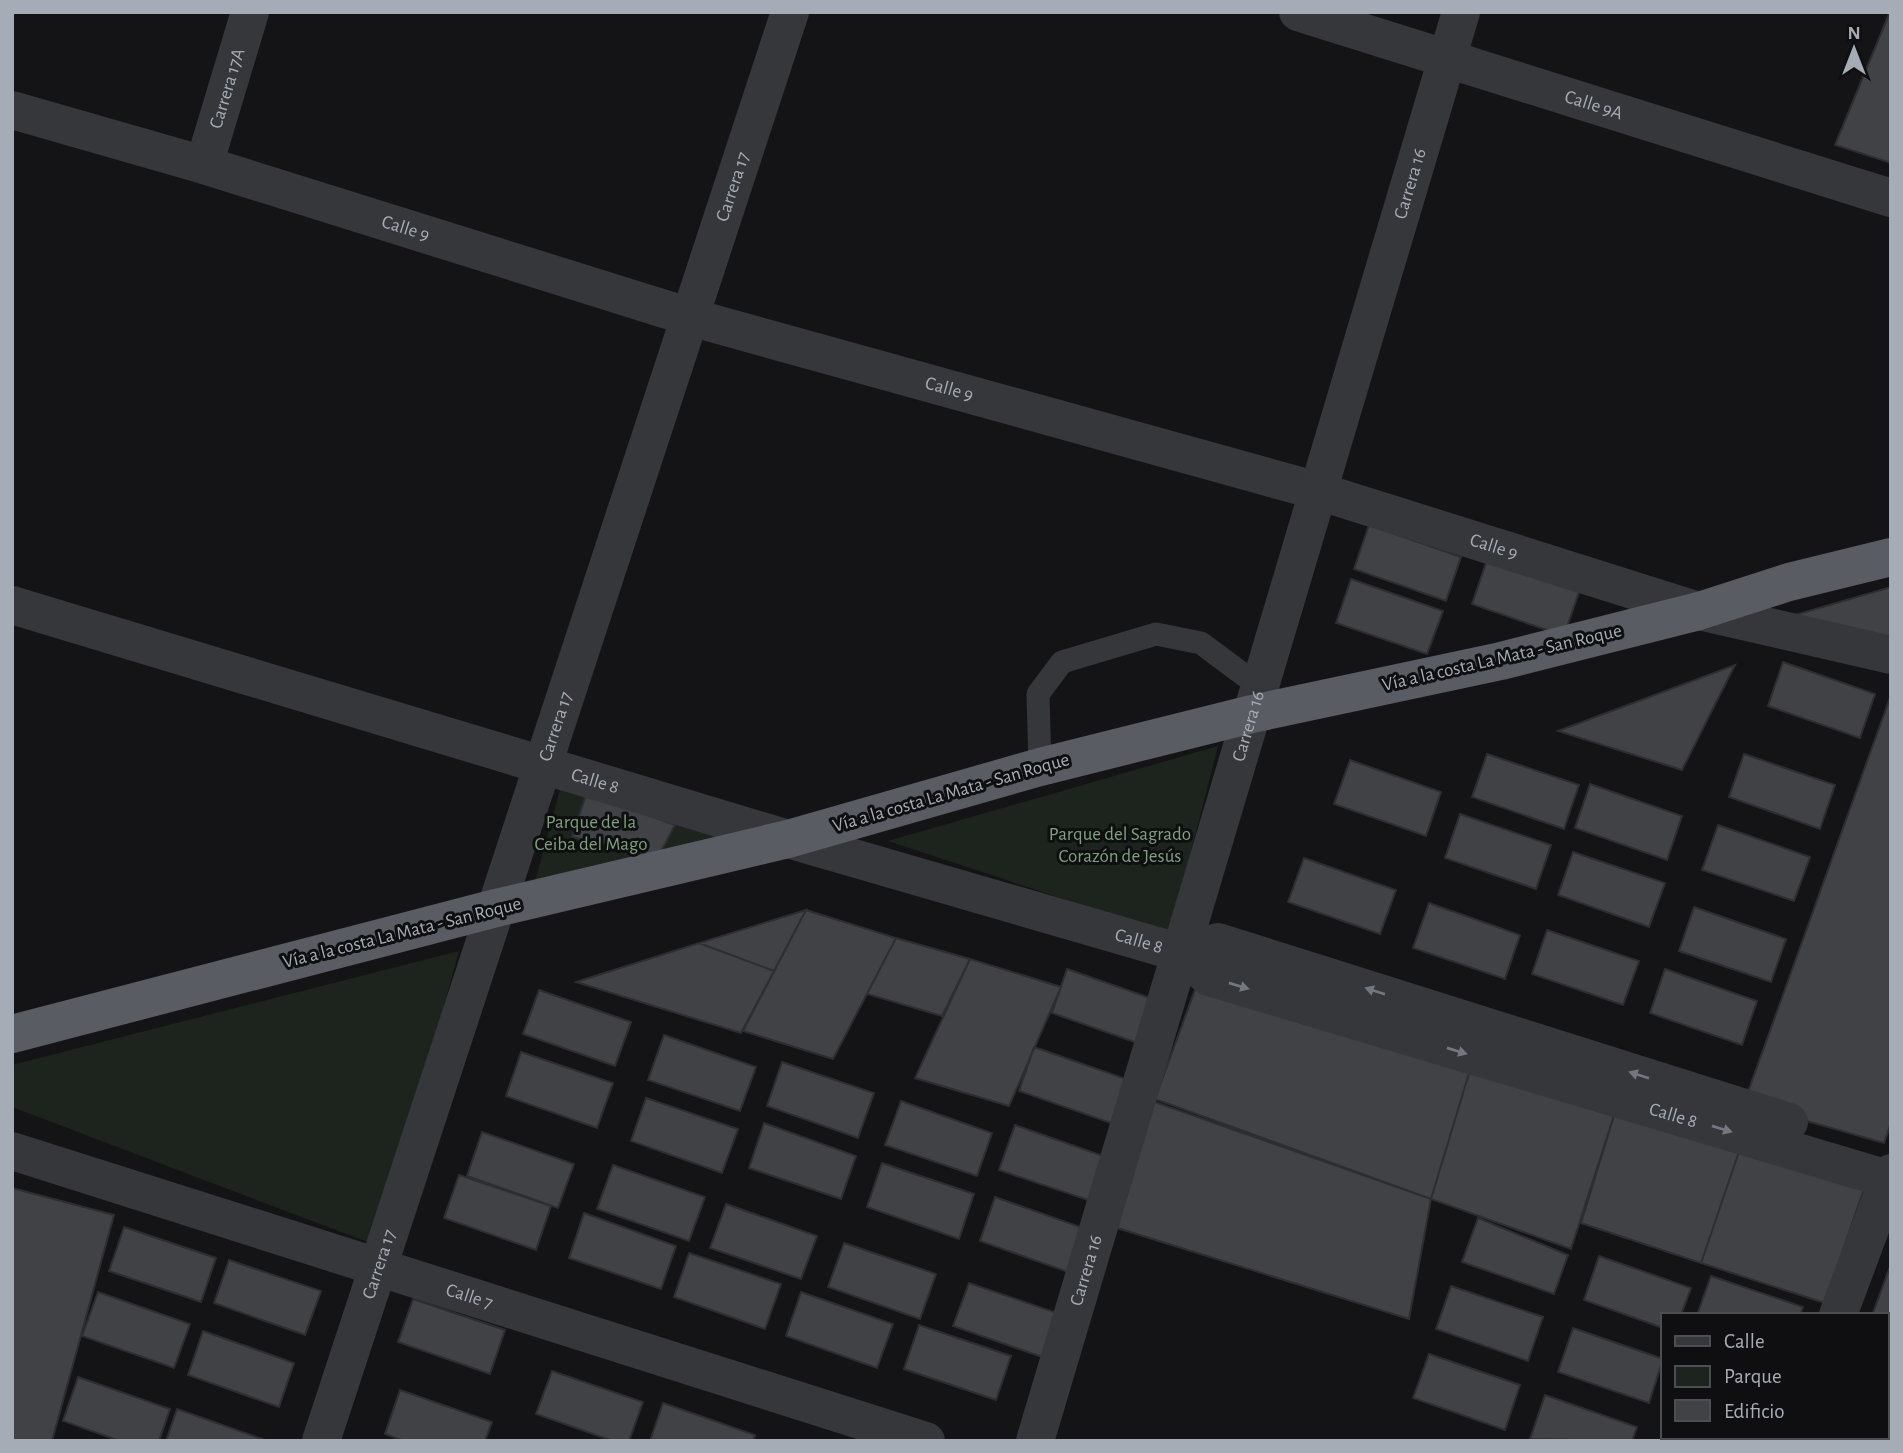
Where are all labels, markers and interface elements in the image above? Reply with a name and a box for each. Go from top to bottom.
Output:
north arrow [1819,14,1889,84]
text: N [1847,24,1861,43]
street label: Carrera 17A [206,46,248,131]
street label: Calle 9A [1562,87,1625,123]
street label: Carrera 16 [1390,146,1429,221]
street label: Carrera 17 [712,150,753,224]
street label: Calle 9 [379,212,432,244]
street label: Calle 9 [923,373,975,405]
street label: Calle 9 [1468,530,1520,563]
street label: Vía a la costa La Mata - San Roque [1380,621,1624,695]
street label: Carrera 16 [1229,688,1268,764]
street label: Carrera 17 [535,689,576,764]
street label: Vía a la costa La Mata - San Roque [831,750,1071,836]
street label: Calle 8 [569,765,621,797]
park label: Parque de la Ceiba del Mago [534,813,648,854]
park label: Parque del Sagrado Corazón de Jesús [1049,825,1191,866]
street label: Vía a la costa La Mata - San Roque [281,894,523,972]
street label: Calle 8 [1113,925,1165,957]
one-way arrow [1229,981,1250,991]
one-way arrow [1364,986,1385,996]
one-way arrow [1447,1046,1468,1056]
one-way arrow [1628,1069,1649,1079]
street label: Calle 8 [1647,1099,1699,1131]
one-way arrow [1712,1125,1733,1135]
street label: Carrera 17 [359,1227,399,1301]
street label: Carrera 16 [1066,1233,1105,1308]
street label: Calle 7 [444,1280,495,1312]
legend [1661,1313,1889,1439]
text: Calle [1724,1331,1765,1352]
text: Parque [1724,1366,1782,1387]
text: Edificio [1724,1401,1785,1422]

